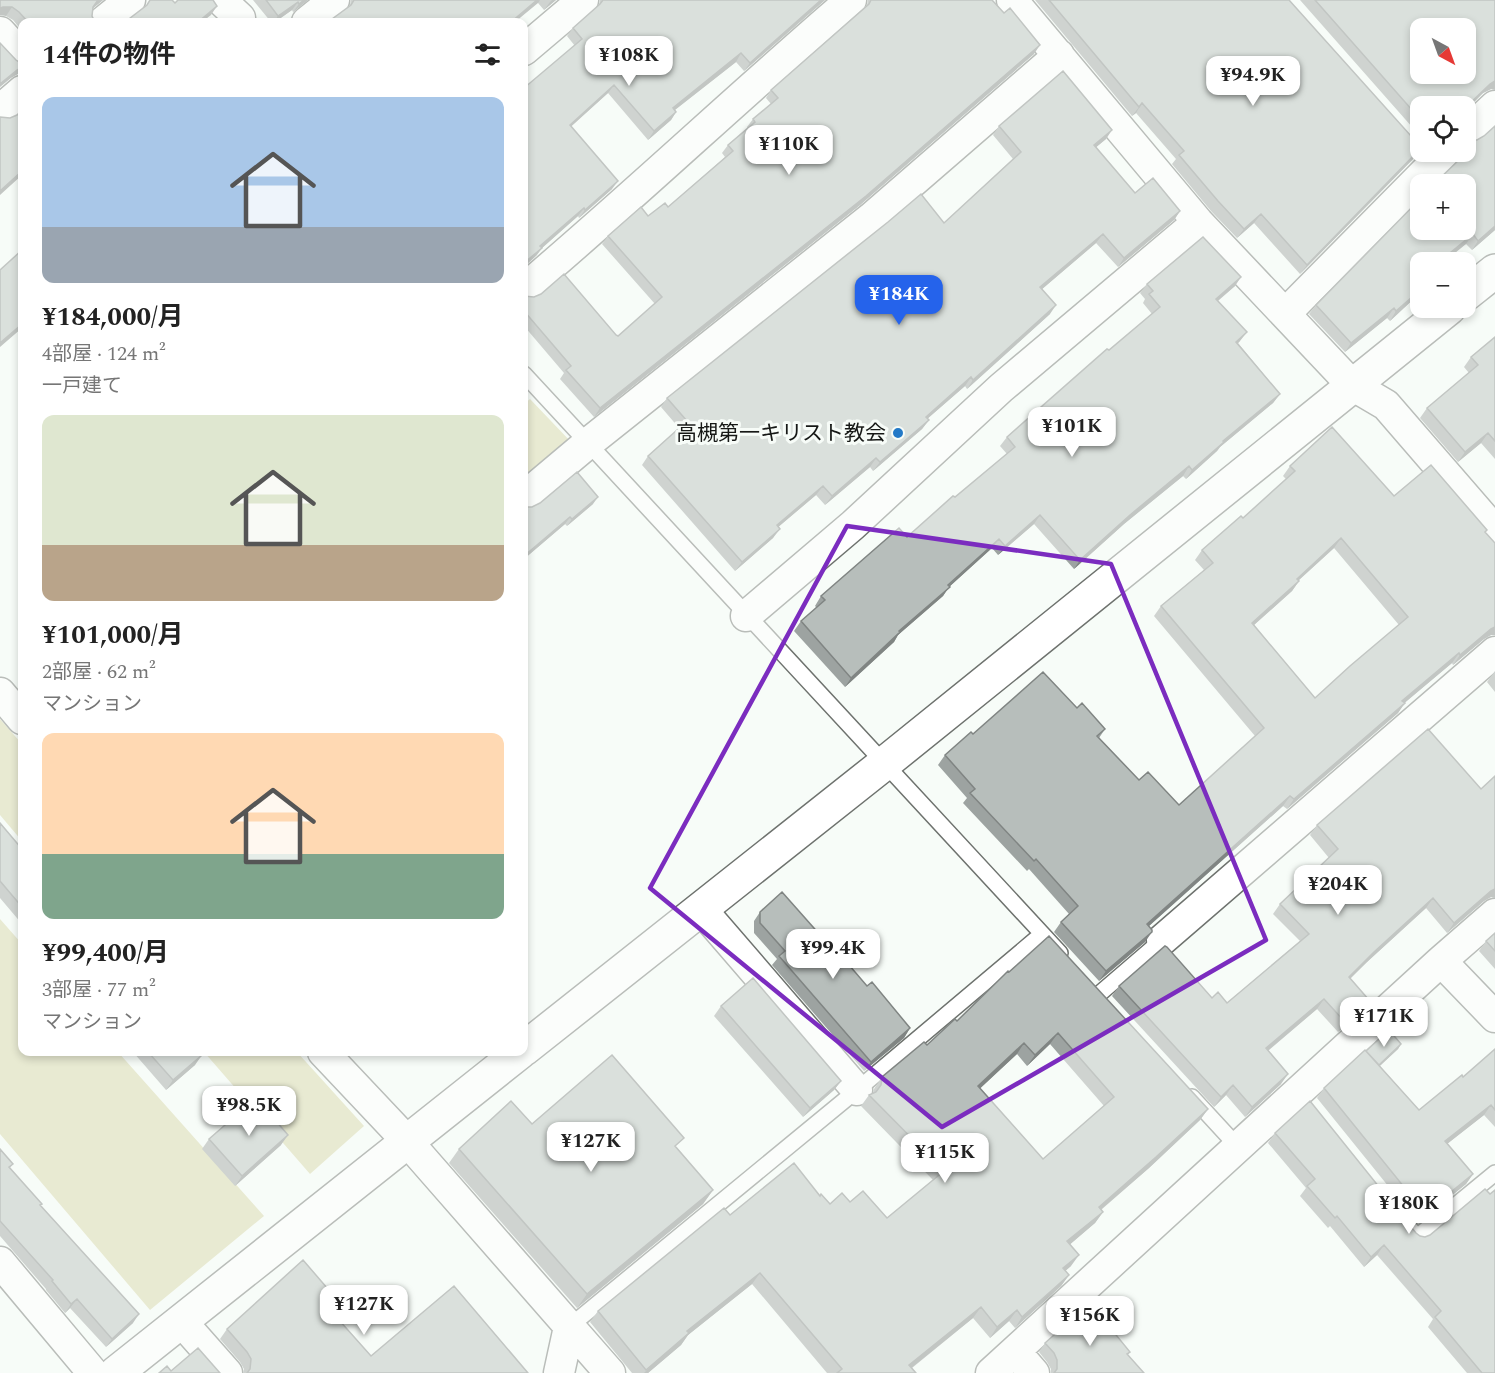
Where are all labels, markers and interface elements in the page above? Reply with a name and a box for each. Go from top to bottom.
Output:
north arrow [1410,18,1476,84]
map controls [1410,18,1476,318]
text: 14件の物件 [42,35,175,75]
pin: ¥108K [587,36,671,87]
icon: filters [471,38,504,71]
text: ¥108K [599,40,659,70]
pin: ¥94.9K [1204,56,1302,107]
text: ¥94.9K [1220,60,1286,90]
button: locate [1410,96,1476,162]
pin: ¥110K [747,125,831,176]
text: ¥110K [759,129,819,159]
icon: home [219,136,327,244]
button: + [1410,174,1476,240]
button: − [1410,252,1476,318]
pin: ¥184K [857,275,941,326]
text: ¥184K [869,279,929,309]
text: ¥184,000/月 [42,297,184,337]
text: 4部屋 · 124 m² [42,339,166,369]
text: 一戸建て [42,371,122,401]
pin: ¥101K [1030,407,1114,458]
text: ¥101K [1042,411,1102,441]
place label: 高槻第一キリスト教会 [676,418,886,450]
marker: 高槻第一キリスト教会 [891,426,905,440]
icon: home [219,454,327,562]
text: ¥101,000/月 [42,615,184,655]
text: 2部屋 · 62 m² [42,657,156,687]
text: マンション [42,689,142,719]
icon: home [219,772,327,880]
pin: ¥204K [1296,865,1380,916]
text: ¥204K [1308,869,1368,899]
pin: ¥99.4K [784,929,882,980]
text: ¥99,400/月 [42,933,169,973]
text: ¥99.4K [800,933,866,963]
text: 3部屋 · 77 m² [42,975,156,1005]
pin: ¥171K [1342,997,1426,1048]
text: ¥171K [1354,1001,1414,1031]
text: マンション [42,1007,142,1037]
pin: ¥98.5K [200,1086,298,1137]
text: ¥98.5K [216,1090,282,1120]
pin: ¥127K [549,1122,633,1173]
text: ¥127K [561,1126,621,1156]
pin: ¥115K [903,1133,987,1184]
text: ¥115K [915,1137,975,1167]
pin: ¥180K [1367,1184,1451,1235]
text: ¥180K [1379,1188,1439,1218]
pin: ¥127K [322,1285,406,1336]
text: ¥127K [334,1289,394,1319]
pin: ¥156K [1048,1296,1132,1347]
text: ¥156K [1060,1300,1120,1330]

